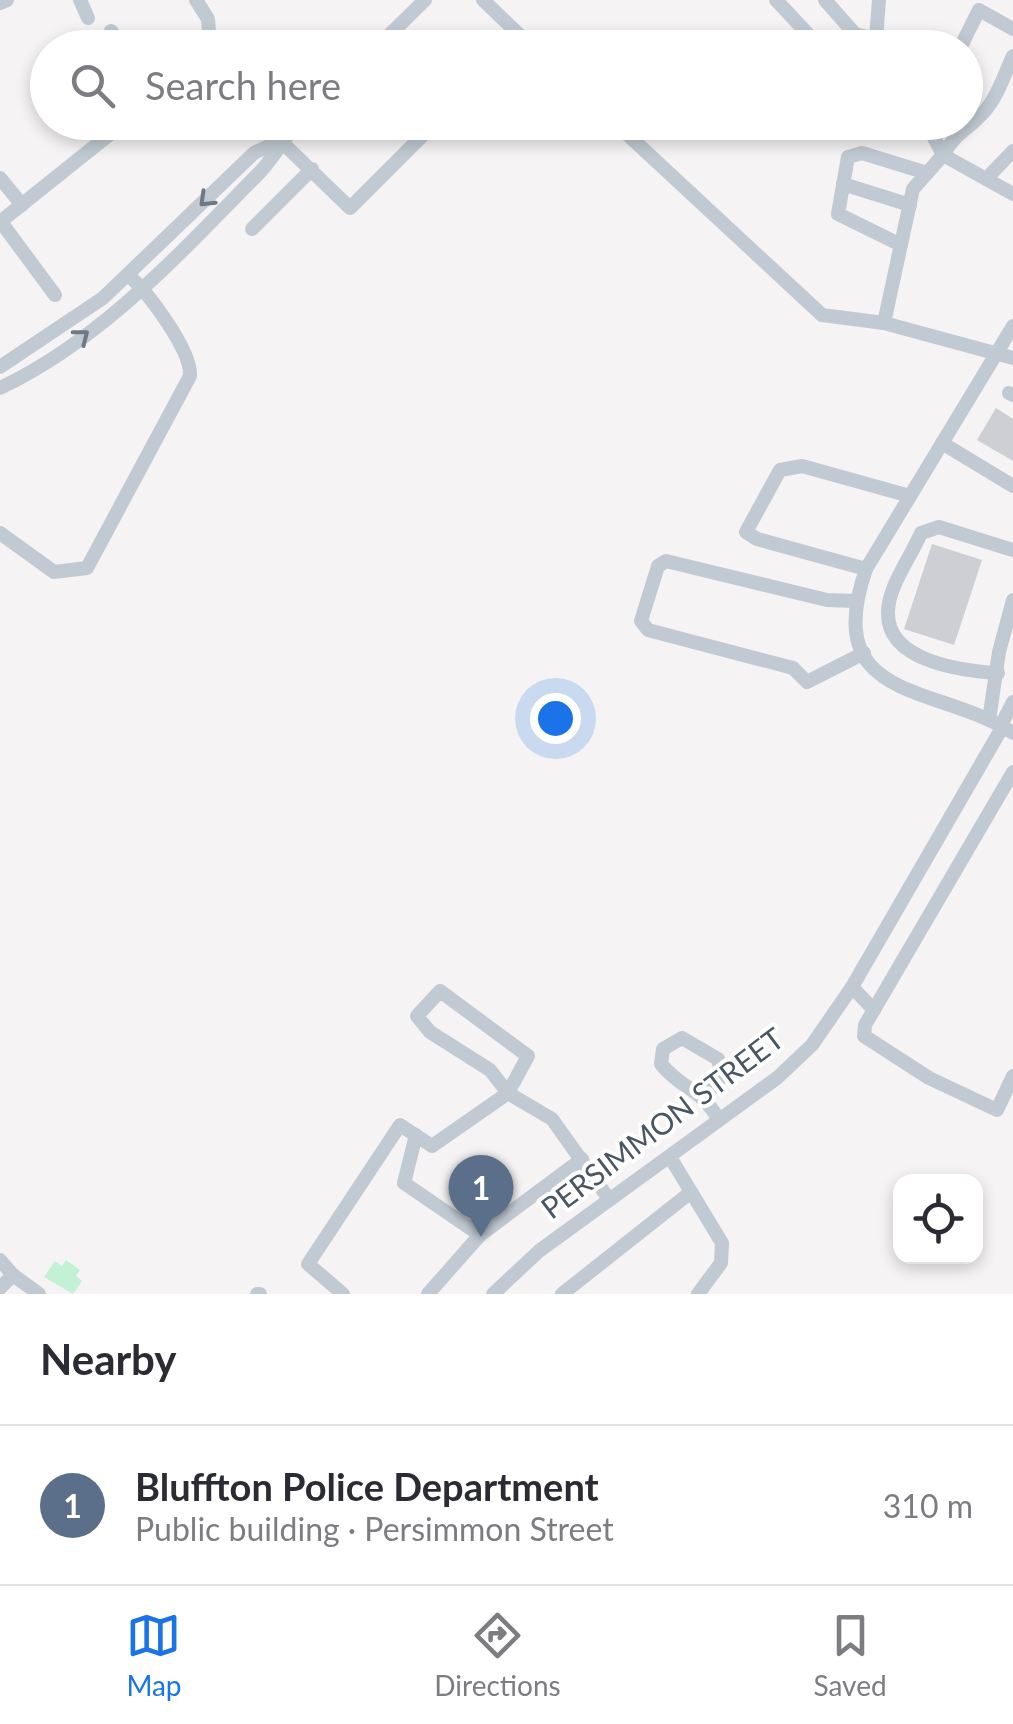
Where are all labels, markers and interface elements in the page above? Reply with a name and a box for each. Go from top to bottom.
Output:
search box [30,30,983,140]
icon: search [65,58,120,113]
text: Search here [145,62,341,108]
one-way arrow [200,188,218,206]
one-way arrow [71,330,89,348]
your location [530,693,581,744]
street label: PERSIMMON STREET [533,1019,790,1225]
pin: 1 [448,1154,514,1237]
map controls [893,1174,983,1264]
button: locate [893,1174,983,1264]
text: Nearby [40,1334,177,1384]
text: Bluffton Police Department [135,1463,599,1509]
text: 1 [63,1486,82,1525]
text: 310 m [883,1486,973,1525]
text: Public building · Persimmon Street [135,1509,614,1548]
tab: Map [126,1608,182,1702]
tab: Directions [434,1608,561,1702]
tab: Saved [813,1608,887,1702]

